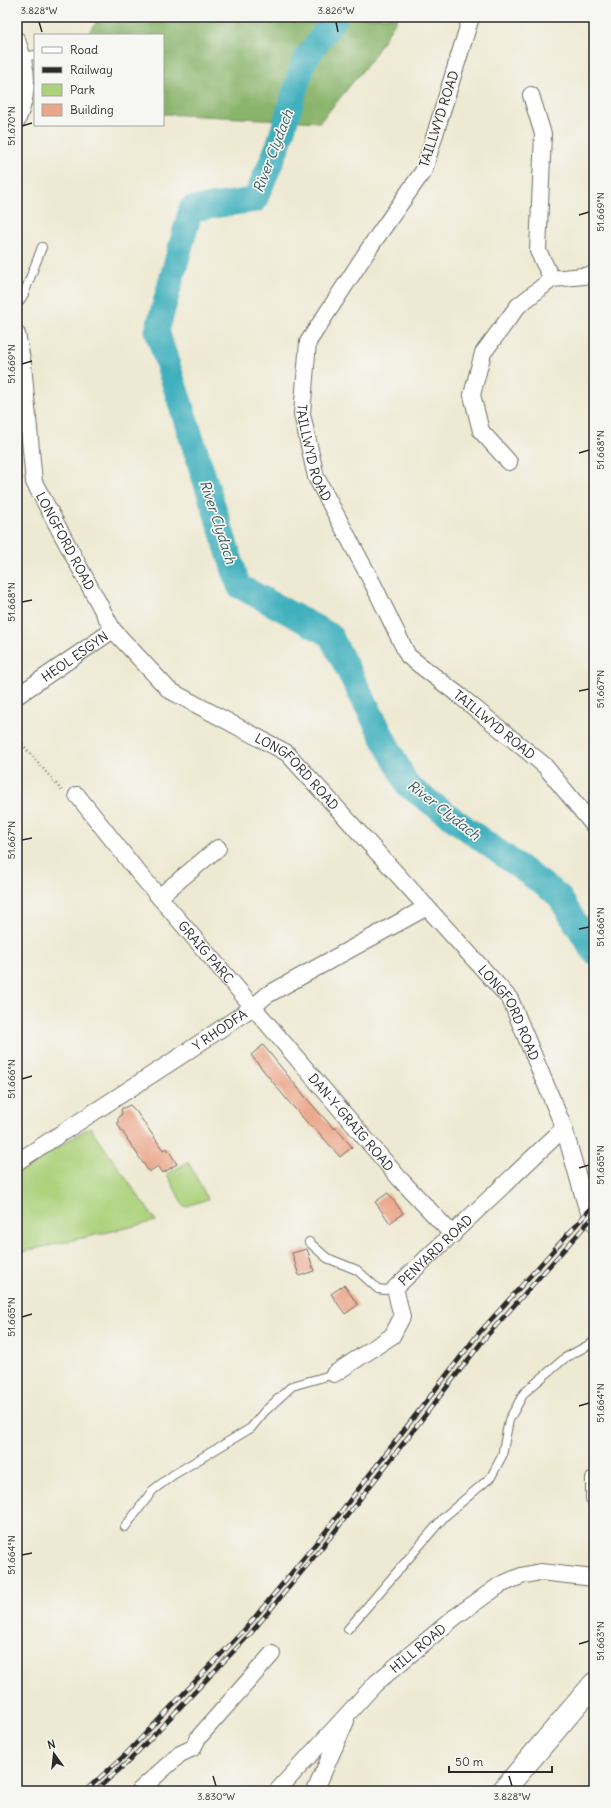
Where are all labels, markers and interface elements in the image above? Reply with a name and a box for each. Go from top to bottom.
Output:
text: 3.828°W [20,4,58,17]
text: 3.826°W [317,4,355,17]
legend [34,34,164,126]
text: Road [70,42,98,57]
text: Railway [70,62,113,77]
street label: TAILLWYD ROAD [415,69,463,169]
text: Park [70,82,95,97]
text: Building [70,102,114,117]
text: 51.670°N [5,106,18,146]
water label: River Clydach [249,106,297,195]
text: 51.669°N [594,192,607,232]
text: 51.669°N [5,344,18,384]
street label: TAILLWYD ROAD [293,403,336,504]
text: 51.668°N [594,430,607,470]
water label: River Clydach [196,478,240,567]
street label: LONGFORD ROAD [32,489,99,593]
text: 51.668°N [5,582,18,622]
street label: HEOL ESGYN [38,627,111,685]
text: 51.667°N [594,670,607,708]
street label: TAILLWYD ROAD [450,686,539,763]
street label: LONGFORD ROAD [252,729,343,813]
water label: River Clydach [404,776,485,844]
text: 51.667°N [5,821,18,859]
text: 51.666°N [594,907,607,947]
street label: GRAIG PARC [175,917,238,987]
street label: LONGFORD ROAD [475,961,543,1063]
street label: Y RHODFA [189,1005,250,1054]
text: 51.666°N [5,1059,18,1099]
street label: DAN-Y-GRAIG ROAD [305,1070,398,1175]
text: 51.665°N [594,1145,607,1185]
street label: PENYARD ROAD [395,1211,476,1289]
text: 51.665°N [5,1297,18,1337]
text: 51.664°N [594,1383,607,1423]
text: 51.664°N [5,1535,18,1575]
street label: HILL ROAD [386,1620,449,1676]
text: 51.663°N [594,1621,607,1661]
north arrow [34,1734,74,1774]
text: N [46,1737,57,1752]
scale bar [449,1748,552,1774]
text: 50 m [455,1754,484,1769]
text: 3.830°W [197,1790,235,1803]
text: 3.828°W [493,1790,531,1803]

